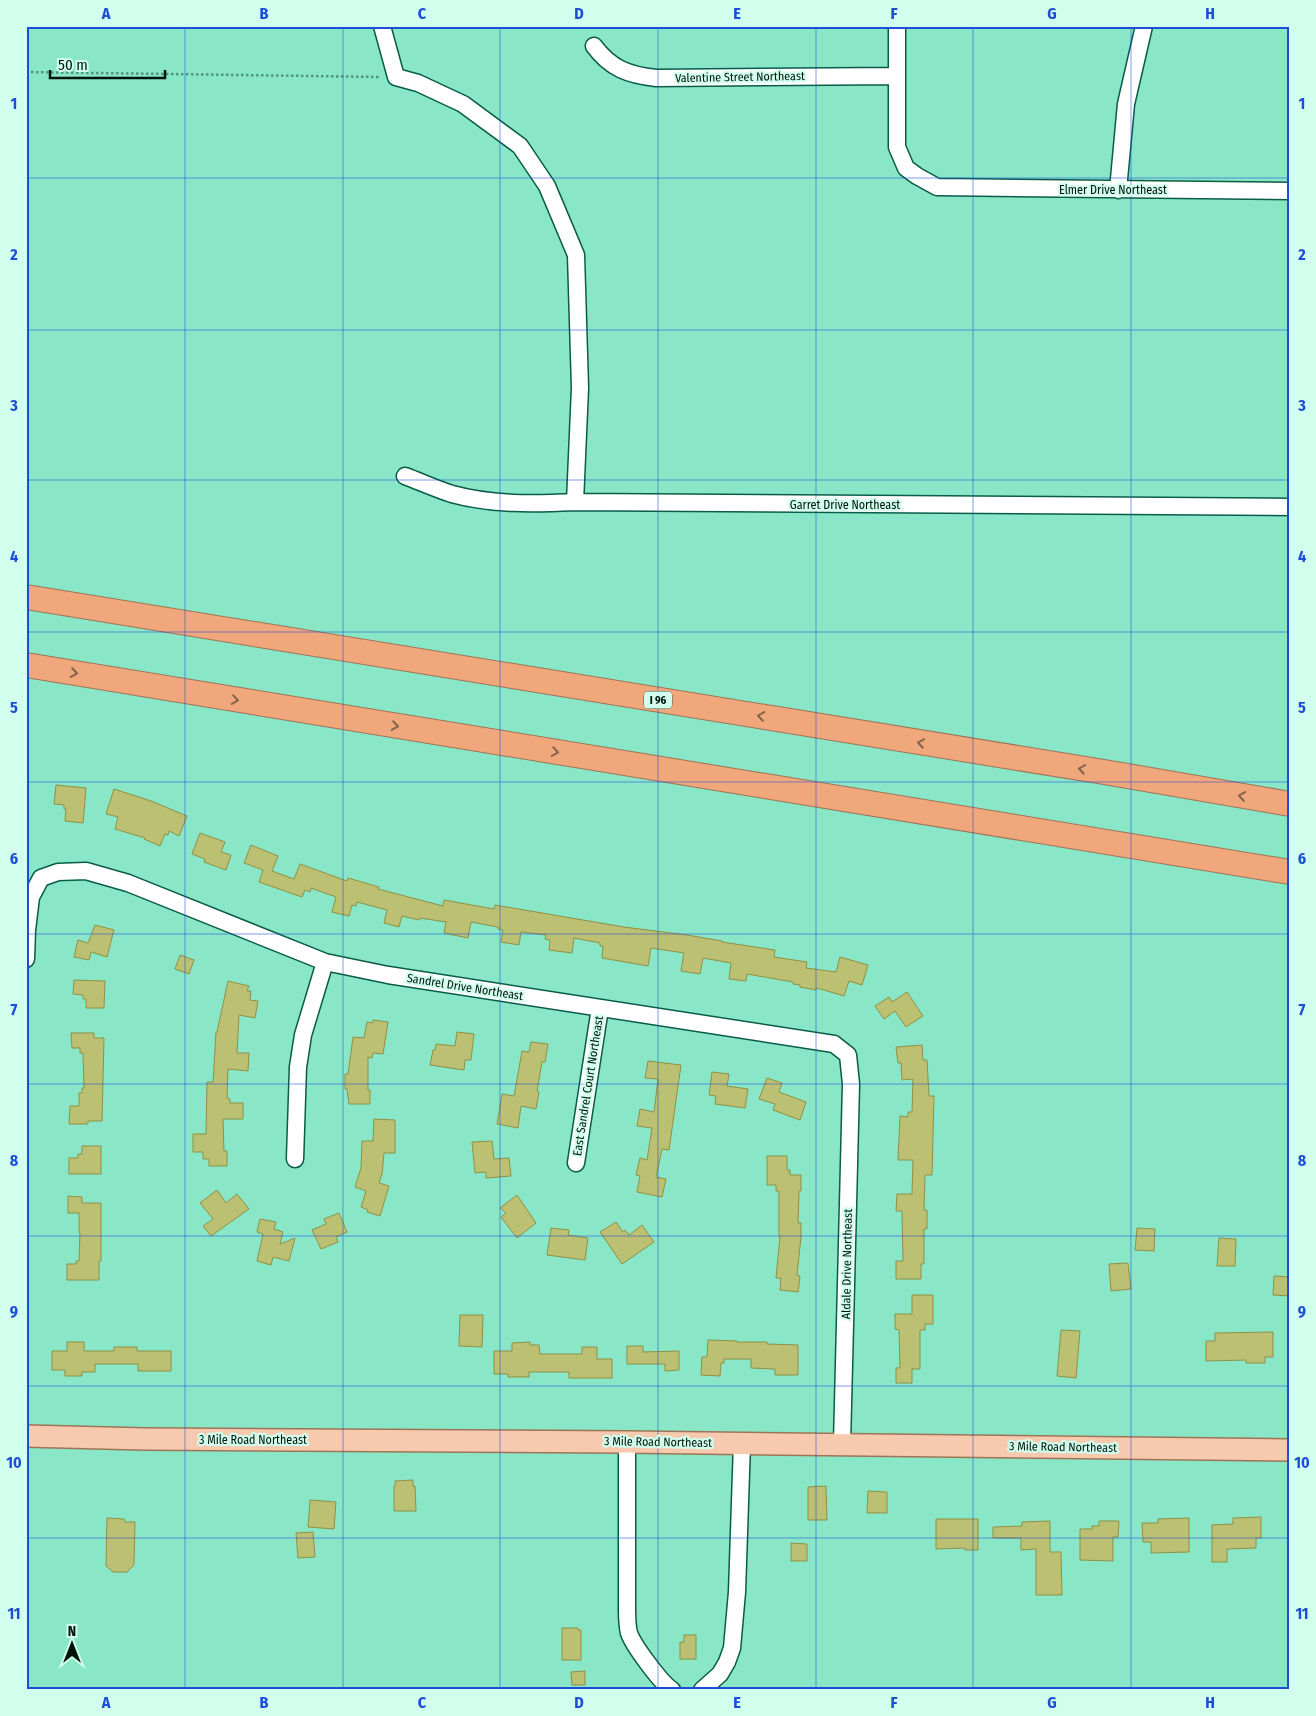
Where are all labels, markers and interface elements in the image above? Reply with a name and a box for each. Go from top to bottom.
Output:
text: A [101,4,111,23]
text: B [260,4,269,23]
text: C [418,4,427,23]
text: D [574,4,584,23]
text: E [733,4,741,23]
text: F [890,4,898,23]
text: G [1047,4,1057,23]
text: H [1205,4,1215,23]
scale bar [50,48,165,80]
text: 50 m [58,56,88,74]
street label: Valentine Street Northeast [675,69,805,85]
text: 1 [11,94,17,113]
text: 1 [1299,94,1305,113]
street label: Elmer Drive Northeast [1059,183,1167,197]
text: 2 [9,245,18,264]
text: 2 [1297,245,1306,264]
text: 3 [9,396,18,415]
text: 3 [1297,396,1306,415]
street label: Garret Drive Northeast [790,498,900,512]
text: 4 [10,547,18,566]
text: 4 [1298,547,1306,566]
one-way arrow [70,668,79,678]
road number: I 96 [644,692,672,708]
one-way arrow [230,694,239,704]
text: 5 [10,698,18,717]
text: 5 [1298,698,1306,717]
one-way arrow [756,712,765,722]
one-way arrow [391,720,399,730]
one-way arrow [917,738,926,748]
one-way arrow [551,747,560,757]
one-way arrow [1077,764,1086,774]
one-way arrow [1237,792,1246,802]
text: 6 [10,849,18,868]
text: 6 [1298,849,1306,868]
street label: Sandrel Drive Northeast [406,971,524,1003]
text: 7 [11,1000,18,1019]
text: 7 [1299,1000,1306,1019]
street label: East Sandrel Court Northeast [570,1015,606,1157]
text: 8 [10,1151,19,1170]
text: 8 [1298,1151,1307,1170]
street label: Aldale Drive Northeast [839,1209,855,1319]
text: 9 [10,1302,18,1321]
text: 9 [1298,1302,1306,1321]
street label: 3 Mile Road Northeast [199,1433,307,1447]
street label: 3 Mile Road Northeast [604,1434,712,1450]
street label: 3 Mile Road Northeast [1009,1439,1117,1455]
text: 10 [6,1453,22,1472]
text: 10 [1294,1453,1310,1472]
text: 11 [7,1604,21,1623]
text: 11 [1295,1604,1309,1623]
north arrow [48,1618,98,1668]
text: N [68,1623,76,1640]
text: A [101,1693,111,1712]
text: B [260,1693,269,1712]
text: C [418,1693,427,1712]
text: D [574,1693,584,1712]
text: E [733,1693,741,1712]
text: F [890,1693,898,1712]
text: G [1047,1693,1057,1712]
text: H [1205,1693,1215,1712]

